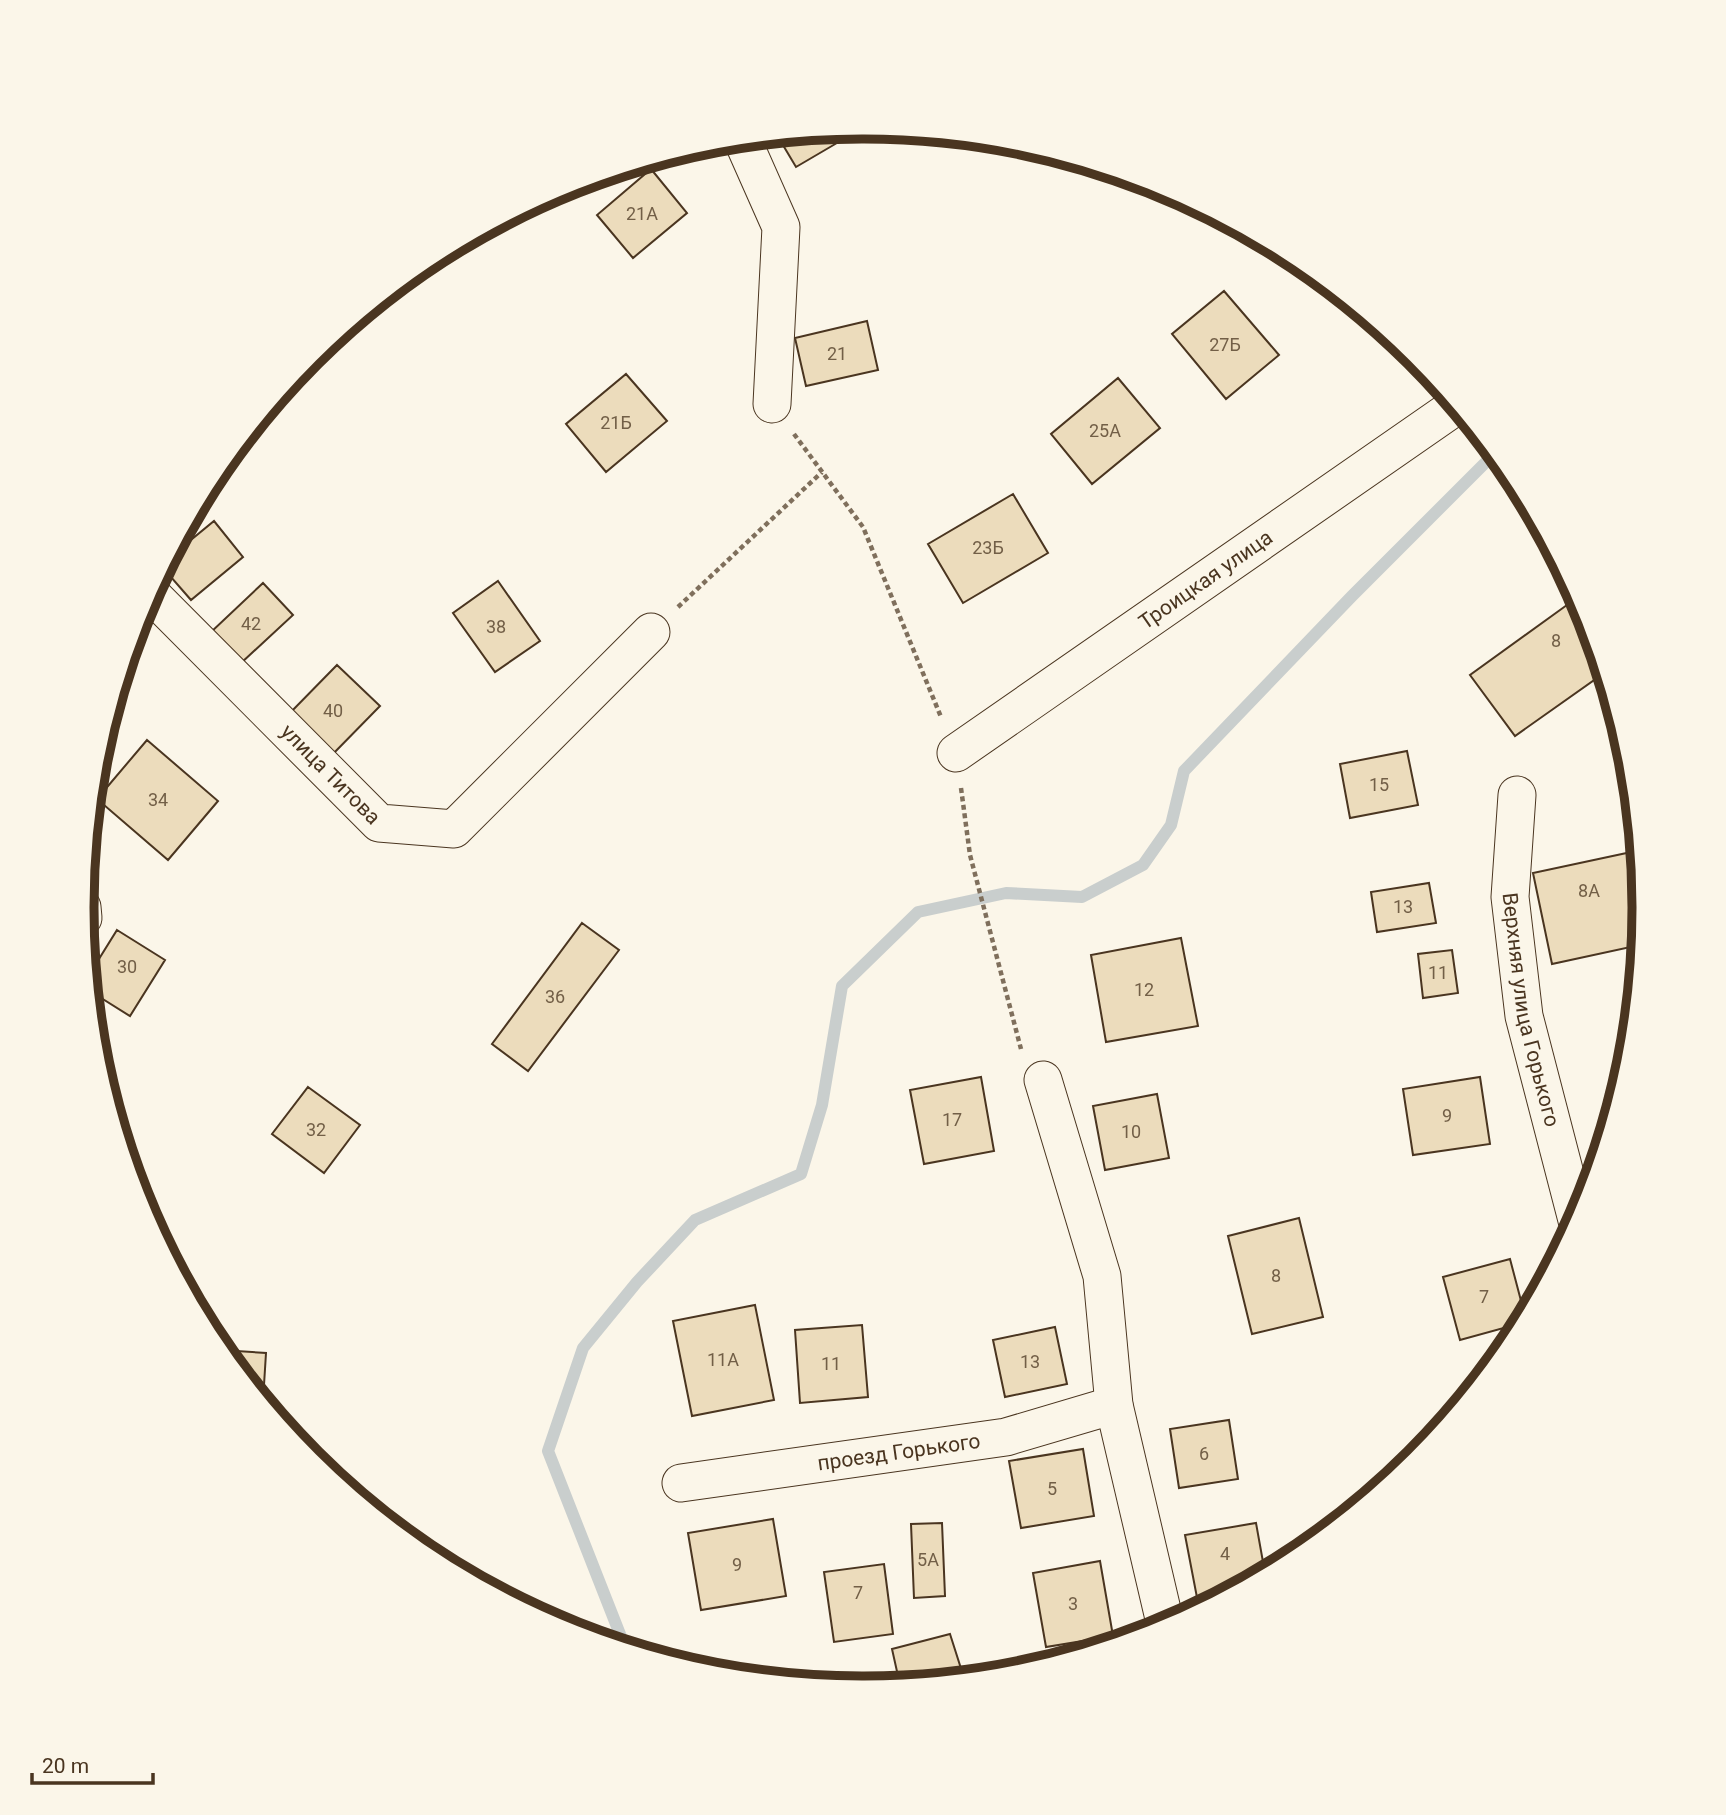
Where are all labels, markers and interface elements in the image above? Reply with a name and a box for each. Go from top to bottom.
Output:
house number: 21А [626,203,658,224]
house number: 27Б [1209,334,1241,355]
house number: 21 [827,343,847,364]
house number: 21Б [600,412,632,433]
house number: 25А [1089,420,1121,441]
street label: Троицкая улица [1134,525,1277,634]
house number: 23Б [972,537,1004,558]
house number: 42 [241,613,261,634]
house number: 38 [486,616,506,637]
house number: 8 [1551,630,1561,651]
house number: 40 [323,700,343,721]
street label: улица Титова [276,719,385,829]
house number: 15 [1369,774,1389,795]
house number: 34 [148,789,168,810]
house number: 8А [1578,880,1600,901]
street label: Верхняя улица Горького [1498,891,1564,1129]
house number: 13 [1393,896,1413,917]
house number: 30 [117,956,137,977]
house number: 11 [1428,962,1448,983]
house number: 12 [1134,979,1154,1000]
house number: 36 [545,986,565,1007]
house number: 9 [1442,1105,1452,1126]
house number: 17 [942,1109,962,1130]
house number: 32 [306,1119,326,1140]
house number: 10 [1121,1121,1141,1142]
house number: 8 [1271,1265,1281,1286]
house number: 7 [1479,1286,1489,1307]
house number: 11А [707,1349,739,1370]
house number: 13 [1020,1351,1040,1372]
house number: 11 [821,1353,841,1374]
street label: проезд Горького [816,1429,982,1476]
house number: 6 [1199,1443,1209,1464]
house number: 5 [1047,1478,1057,1499]
house number: 4 [1220,1543,1230,1564]
house number: 5А [917,1549,939,1570]
house number: 9 [732,1554,742,1575]
house number: 7 [853,1582,863,1603]
house number: 3 [1068,1593,1078,1614]
scale bar [32,1742,152,1786]
text: 20 m [42,1754,89,1778]

